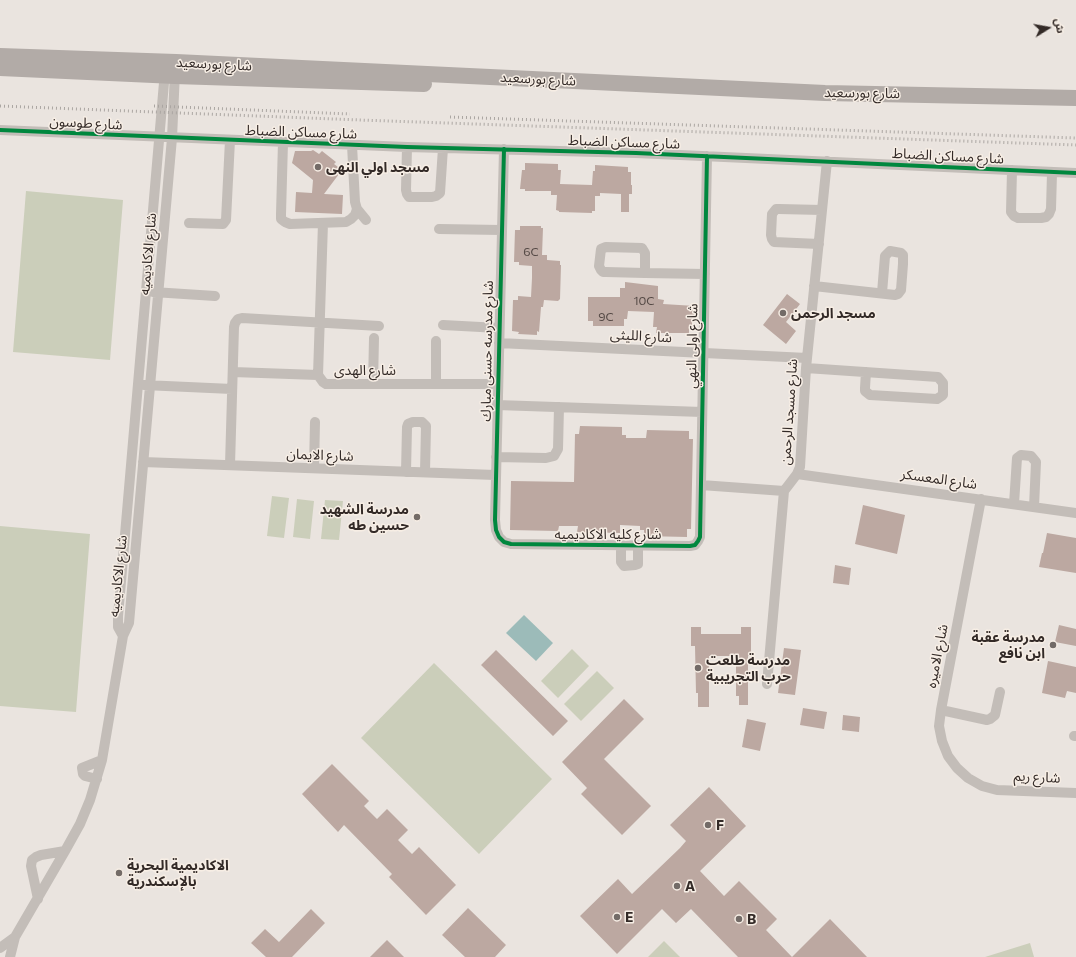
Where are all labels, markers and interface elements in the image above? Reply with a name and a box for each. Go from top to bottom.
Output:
north arrow [1028,8,1068,48]
text: ش [1052,17,1068,34]
street label: شارع بورسعيد [176,54,252,74]
street label: شارع بورسعيد [500,69,576,89]
street label: شارع بورسعيد [824,84,900,102]
street label: شارع طوسون [49,113,123,133]
street label: شارع مساكن الضباط [245,122,357,142]
street label: شارع مساكن الضباط [568,132,680,152]
street label: شارع مساكن الضباط [892,145,1004,167]
place label: مسجد اولي النهى [326,159,430,175]
marker: مسجد اولي النهى [313,162,323,172]
street label: شارع الاكاديميه [136,212,160,296]
house number: 6C [523,245,539,259]
street label: شارع مدرسه حسنى مبارك [477,280,497,422]
house number: 10C [633,294,655,308]
street label: شارع اولى النهي [683,303,701,389]
place label: مسجد الرحمن [791,305,876,321]
marker: مسجد الرحمن [778,308,788,318]
house number: 9C [598,310,614,324]
street label: شارع الليثى [610,326,672,346]
street label: شارع مسجد الرحمن [777,358,801,466]
street label: شارع الهدى [334,362,396,378]
street label: شارع الايمان [286,445,354,465]
street label: شارع المعسكر [900,465,978,493]
place label: مدرسة الشهيد حسين طه [320,501,409,534]
marker: مدرسة الشهيد حسين طه [412,512,422,522]
street label: شارع كليه الاكاديميه [555,526,661,542]
street label: شارع الاكاديميه [105,534,131,618]
street label: شارع الاميره [923,623,951,689]
place label: مدرسة عقبة ابن نافع [971,629,1045,662]
marker: مدرسة عقبة ابن نافع [1048,640,1058,650]
place label: مدرسة طلعت حرب التجريبية [706,652,791,684]
marker: مدرسة طلعت حرب التجريبية [693,663,703,673]
street label: شارع ريم [1013,767,1061,787]
place label: F [716,817,724,833]
marker: F [703,820,713,830]
place label: الاكاديمية البحرية بالإسكندرية [127,857,229,890]
marker: الاكاديمية البحرية بالإسكندرية [114,868,124,878]
place label: A [685,878,695,894]
marker: A [672,881,682,891]
place label: E [625,909,633,925]
place label: B [747,911,756,927]
marker: E [612,912,622,922]
marker: B [734,914,744,924]

